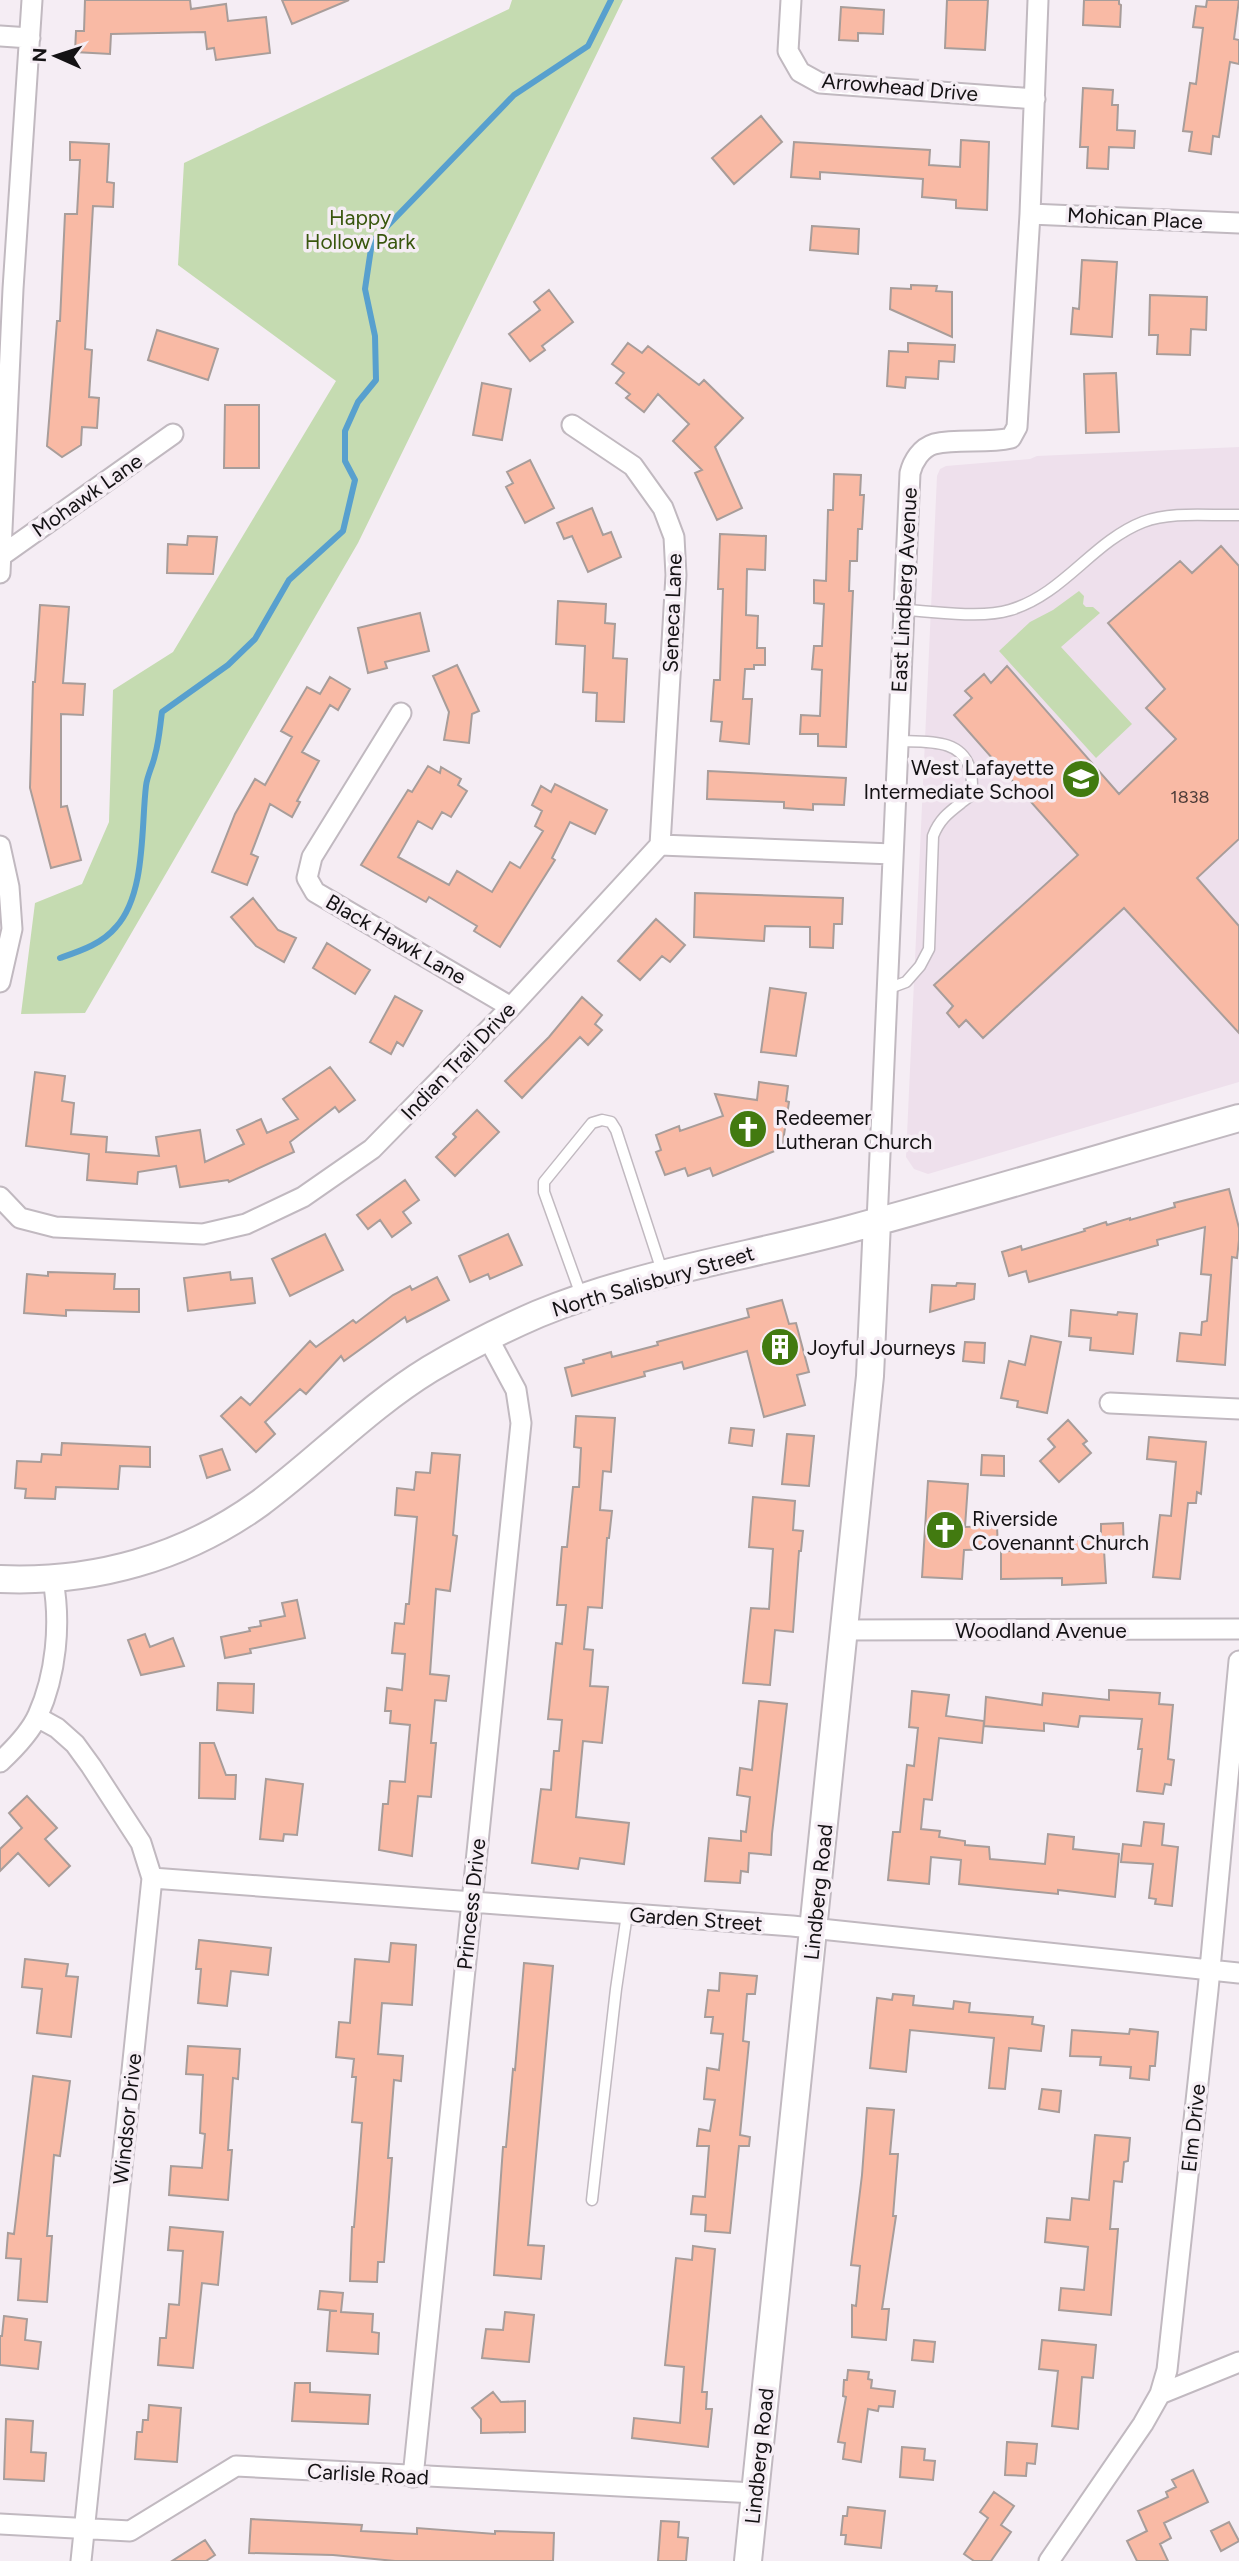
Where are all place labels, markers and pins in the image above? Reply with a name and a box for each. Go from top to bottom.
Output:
place label: West Lafayette Intermediate School [863,755,1054,804]
school or university icon: West Lafayette Intermediate School [1060,758,1102,800]
place label: Redeemer Lutheran Church [775,1105,932,1154]
church icon: Redeemer Lutheran Church [727,1108,769,1150]
building icon: Joyful Journeys [759,1326,801,1368]
place label: Joyful Journeys [807,1335,956,1360]
place label: Riverside Covenannt Church [972,1506,1149,1555]
church icon: Riverside Covenannt Church [924,1509,966,1551]

